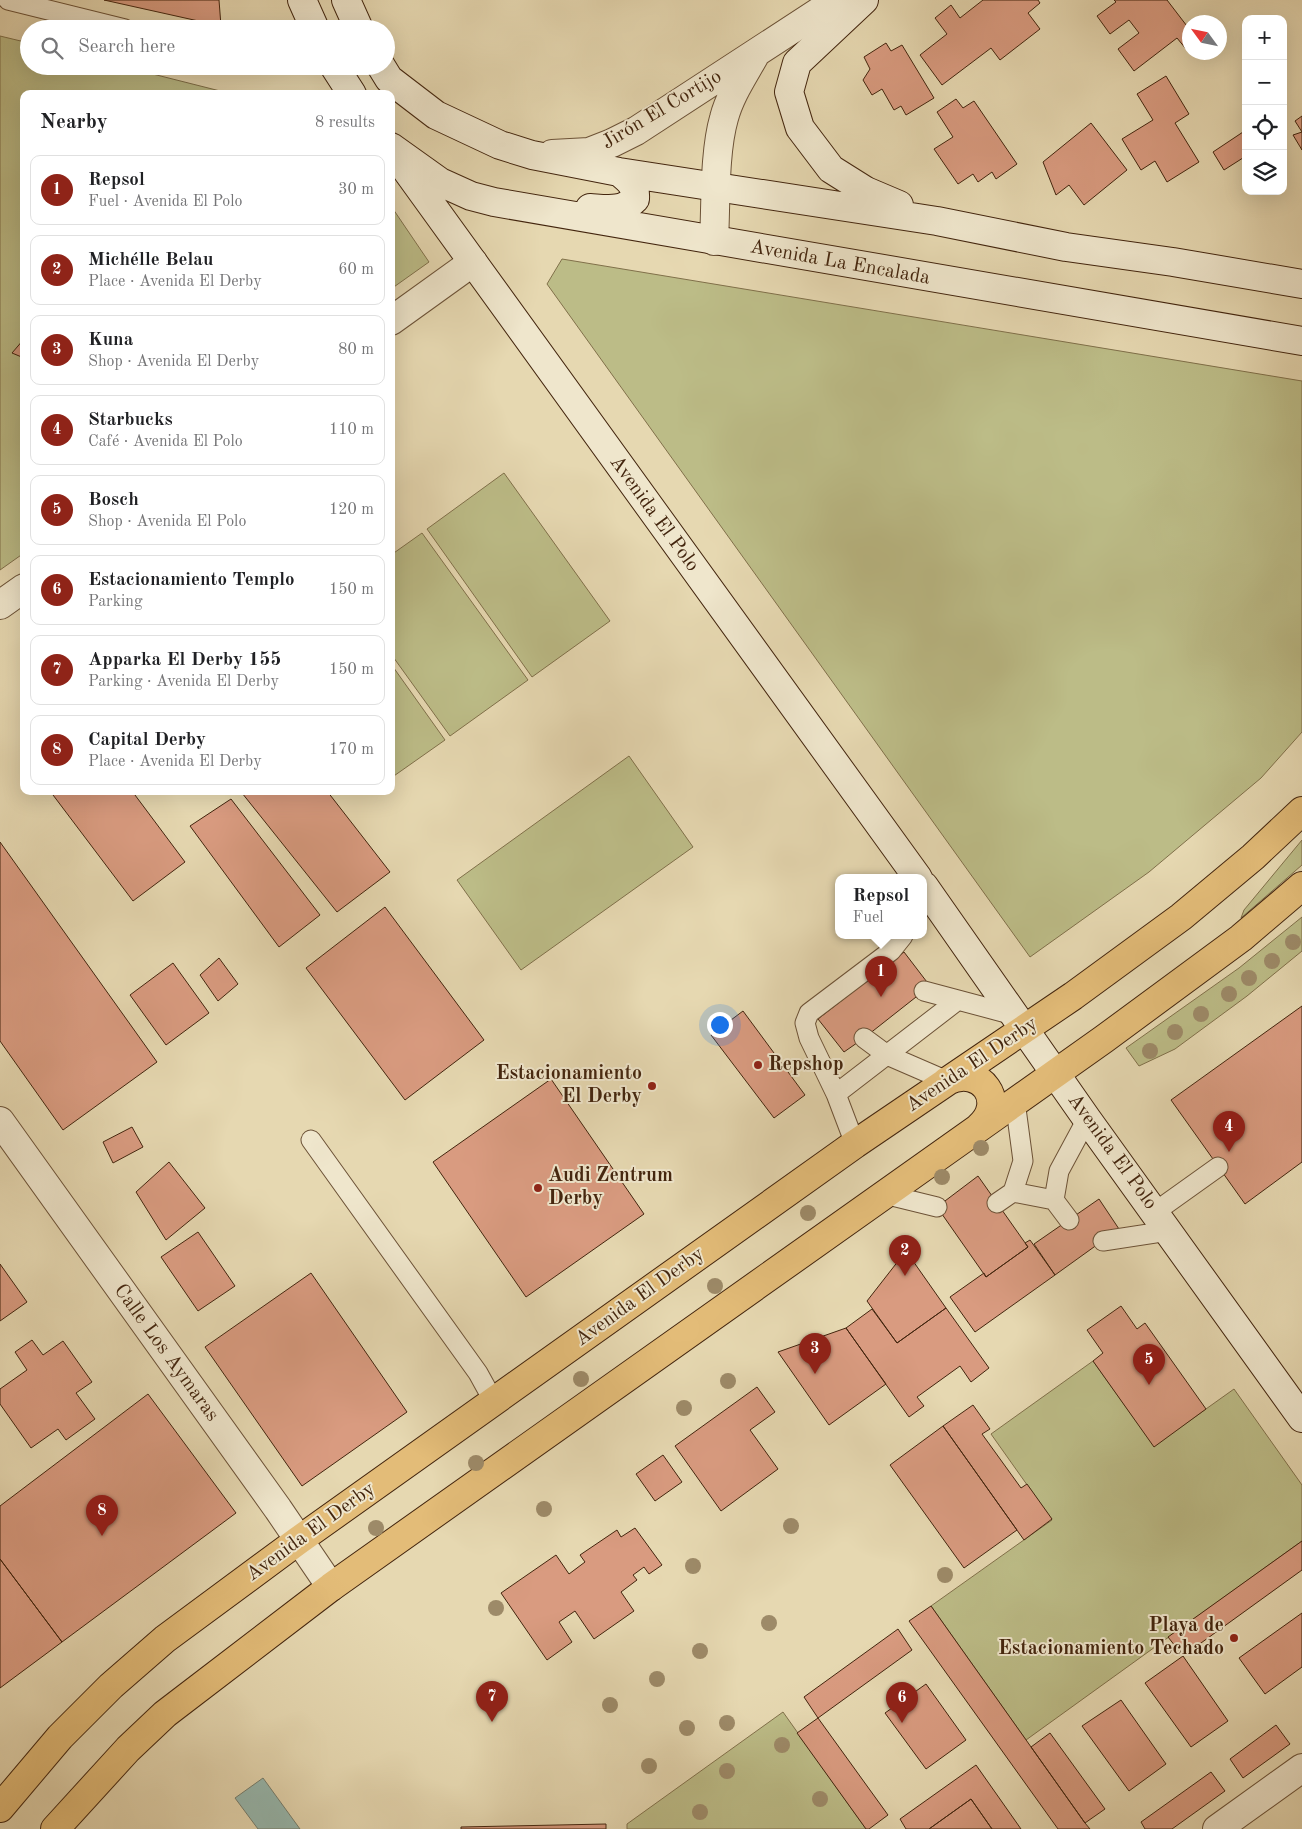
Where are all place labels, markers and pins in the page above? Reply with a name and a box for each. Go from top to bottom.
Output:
pin: 1 [865,956,897,997]
place label: Repshop [768,1055,844,1075]
marker: Repshop [752,1059,764,1071]
place label: Estacionamiento El Derby [496,1064,642,1107]
marker: Estacionamiento El Derby [646,1080,658,1092]
pin: 4 [1213,1111,1245,1152]
place label: Audi Zentrum Derby [548,1166,673,1209]
marker: Audi Zentrum Derby [532,1182,544,1194]
pin: 2 [889,1235,921,1276]
pin: 3 [799,1333,831,1374]
pin: 5 [1133,1344,1165,1385]
pin: 8 [86,1495,118,1536]
place label: Playa de Estacionamiento Techado [998,1616,1224,1659]
marker: Playa de Estacionamiento Techado [1228,1632,1240,1644]
pin: 7 [476,1681,508,1722]
pin: 6 [886,1682,918,1723]

